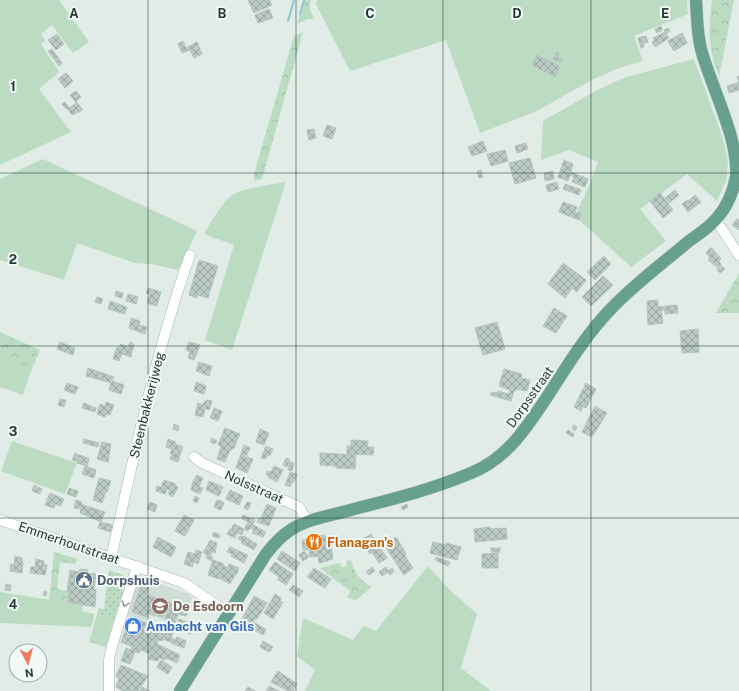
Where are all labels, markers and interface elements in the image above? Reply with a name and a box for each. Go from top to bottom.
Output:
text: A [69,6,79,21]
text: B [218,6,227,21]
text: C [365,6,375,21]
text: D [512,6,522,21]
text: E [661,6,669,21]
text: 1 [10,79,16,94]
text: 2 [9,252,17,267]
street label: Steenbakkerijweg [127,350,167,460]
street label: Dorpsstraat [503,364,557,430]
text: 3 [9,424,18,439]
street label: Nolsstraat [222,467,286,507]
street label: Emmerhoutstraat [17,519,121,567]
restaurant icon: Flanagan's [304,532,324,552]
place label: Flanagan's [327,535,394,550]
public building icon: Dorpshuis [74,570,94,590]
place label: Dorpshuis [97,573,160,588]
school or university icon: De Esdoorn [150,596,170,616]
text: 4 [9,597,18,612]
place label: De Esdoorn [173,599,244,614]
one-way arrow [121,600,130,607]
shop icon: Ambacht van Gils [123,616,143,636]
place label: Ambacht van Gils [146,619,254,634]
north arrow [8,643,48,683]
text: N [24,666,34,679]

